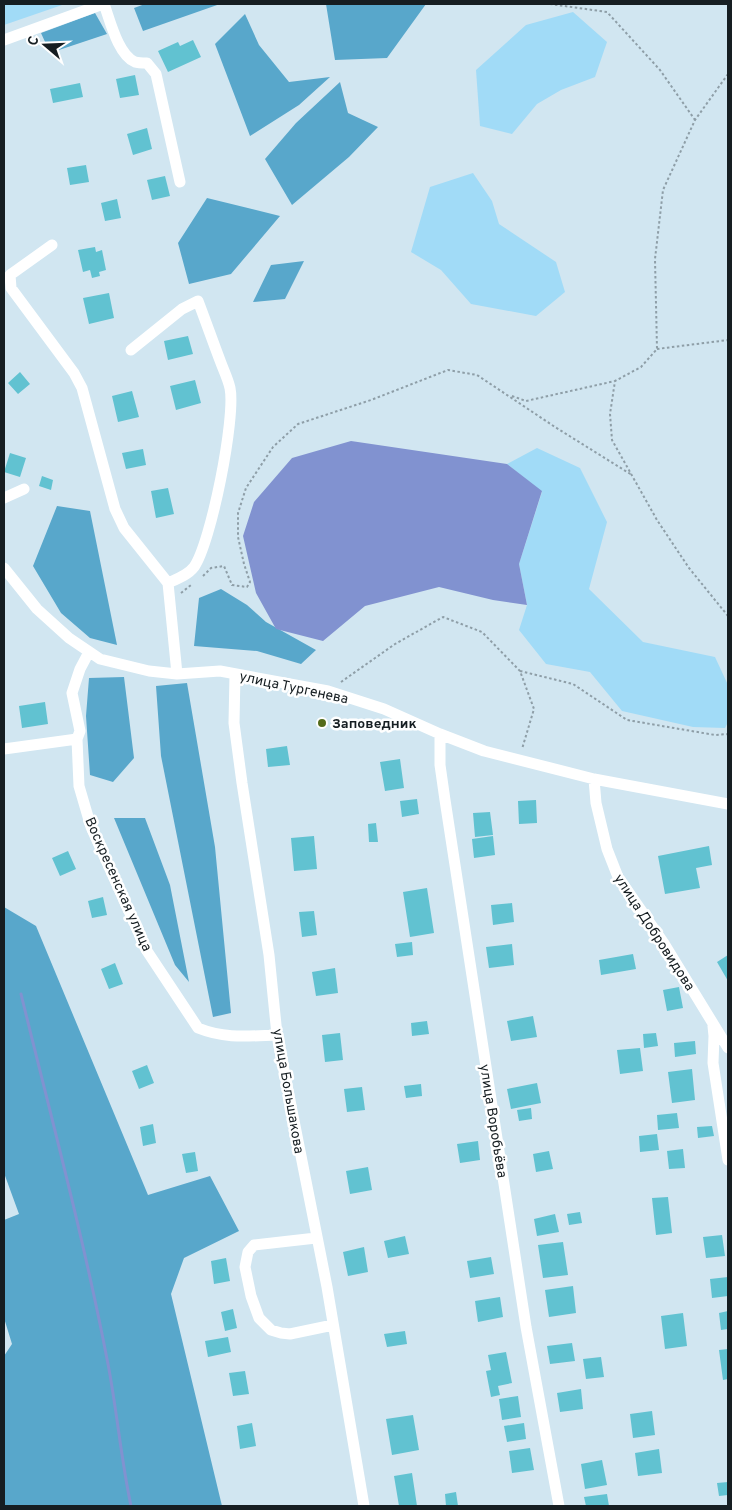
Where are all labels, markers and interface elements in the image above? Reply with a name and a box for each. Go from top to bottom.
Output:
north arrow [20,20,70,70]
text: С [25,34,44,48]
street label: улица Тургенева [238,669,350,708]
place label: Заповедник [332,716,417,733]
marker: Заповедник [316,717,328,729]
street label: Воскресенская улица [80,815,155,954]
street label: улица Добровидова [610,871,698,994]
street label: улица Большакова [268,1027,307,1155]
street label: улица Воробьёва [475,1063,510,1179]

